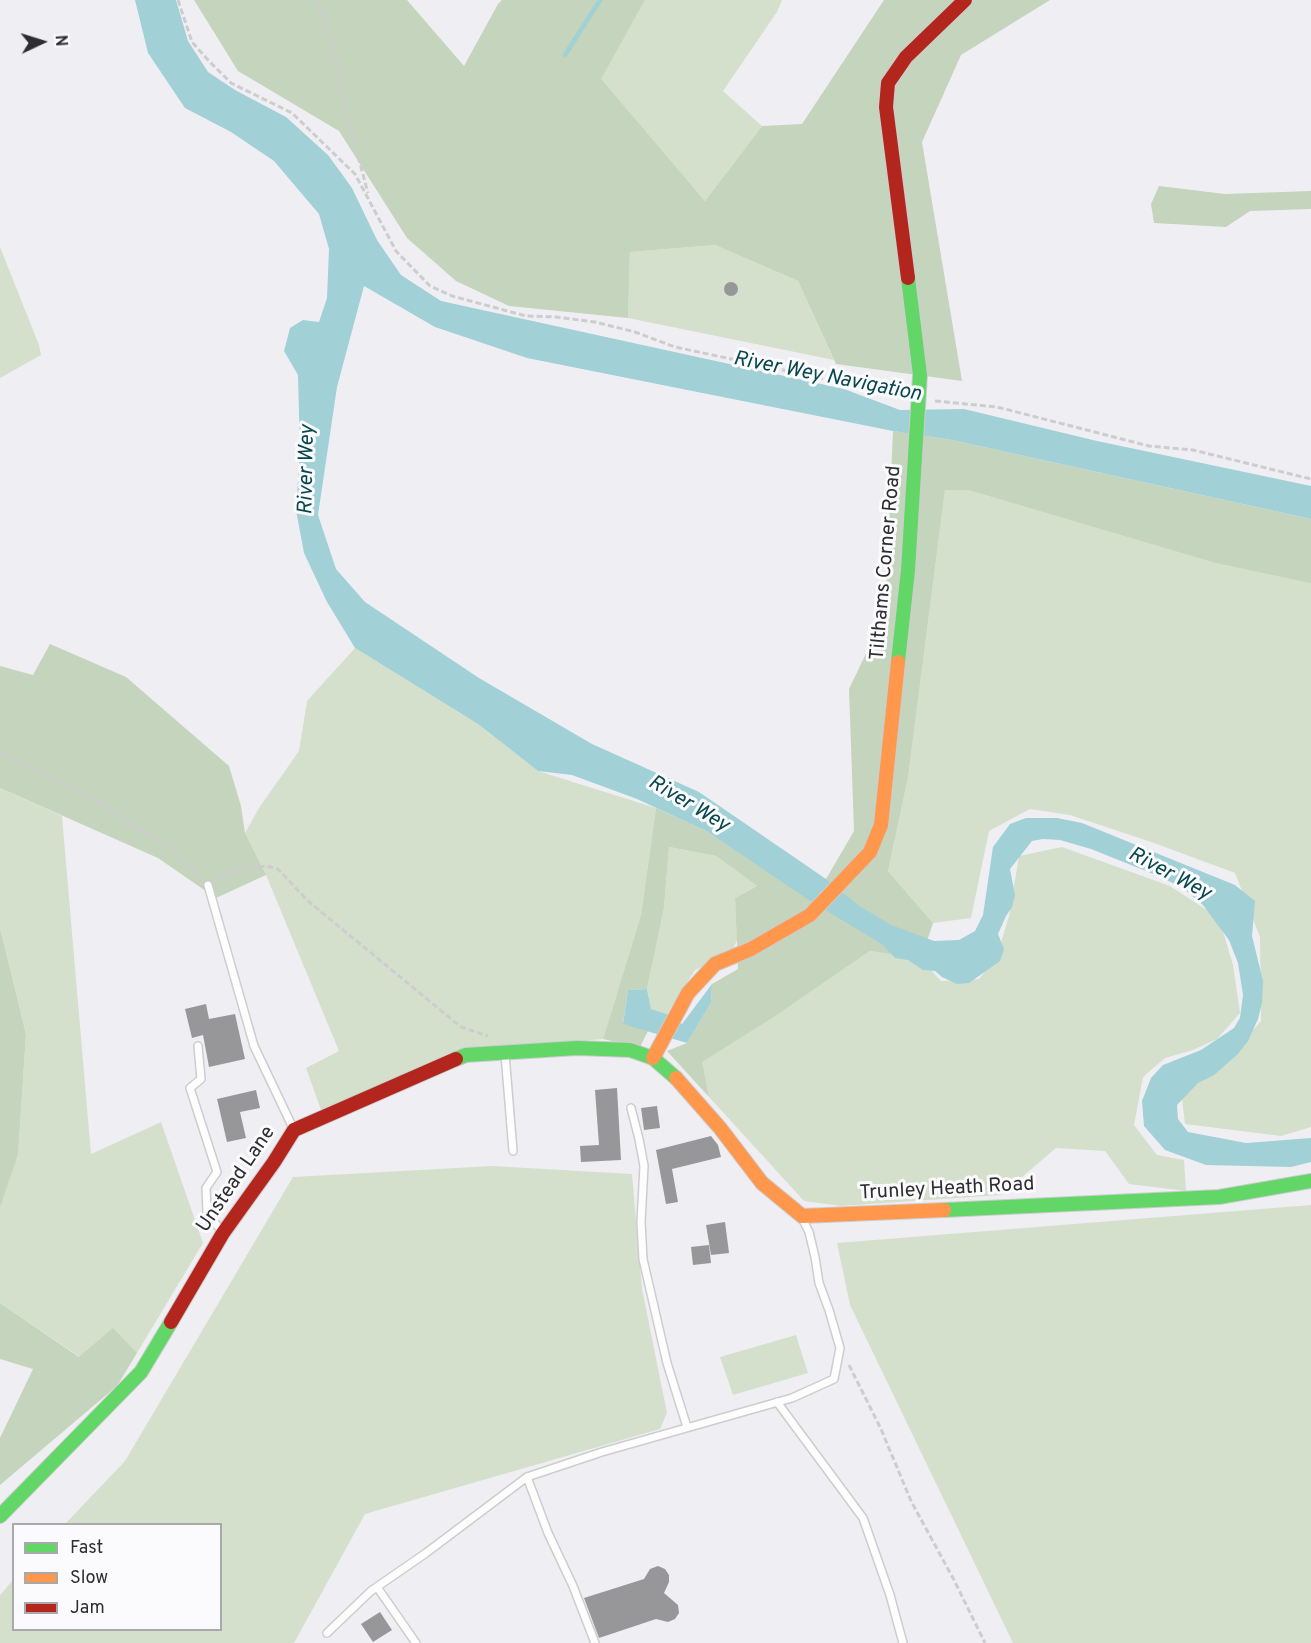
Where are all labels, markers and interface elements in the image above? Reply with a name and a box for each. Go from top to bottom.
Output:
north arrow [12,12,72,72]
text: N [50,34,70,47]
water label: River Wey Navigation [731,347,923,409]
water label: River Wey [295,425,321,515]
street label: Tilthams Corner Road [867,465,907,661]
water label: River Wey [643,771,733,839]
water label: River Wey [1123,843,1215,907]
street label: Unstead Lane [193,1122,281,1238]
street label: Trunley Heath Road [859,1173,1035,1207]
legend [12,1523,222,1631]
text: Fast [70,1537,103,1560]
text: Slow [70,1567,108,1590]
text: Jam [70,1597,105,1620]

